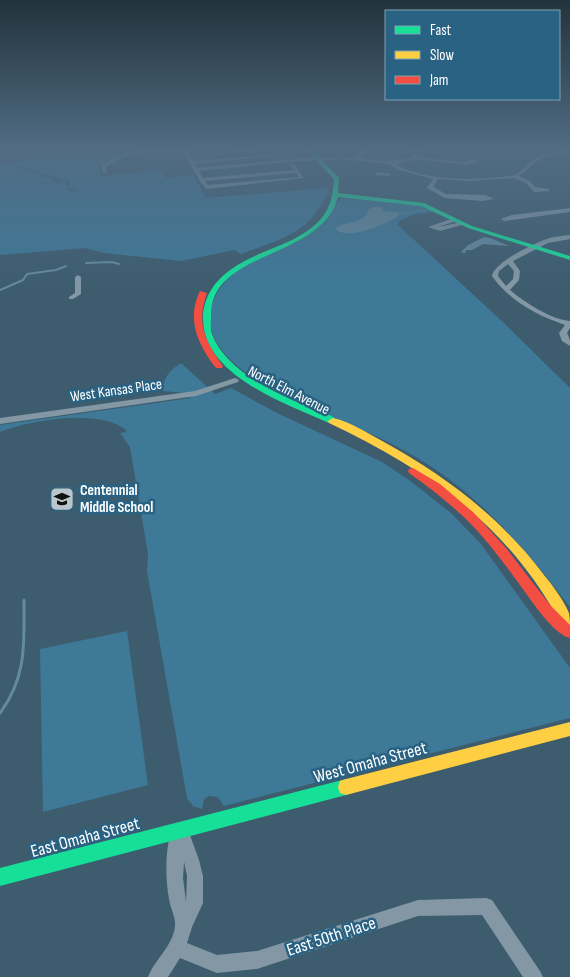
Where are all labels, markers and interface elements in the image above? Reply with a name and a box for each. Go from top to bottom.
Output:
legend [385,10,560,100]
text: Fast [430,21,452,40]
text: Slow [430,46,454,65]
text: Jam [429,71,448,90]
street label: North Elm Avenue [245,362,333,419]
street label: West Kansas Place [69,375,163,406]
place label: Centennial Middle School [80,481,153,517]
school or university icon: Centennial Middle School [49,486,75,512]
street label: West Omaha Street [311,737,429,788]
street label: East Omaha Street [28,813,142,862]
street label: East 50th Place [284,912,378,961]

